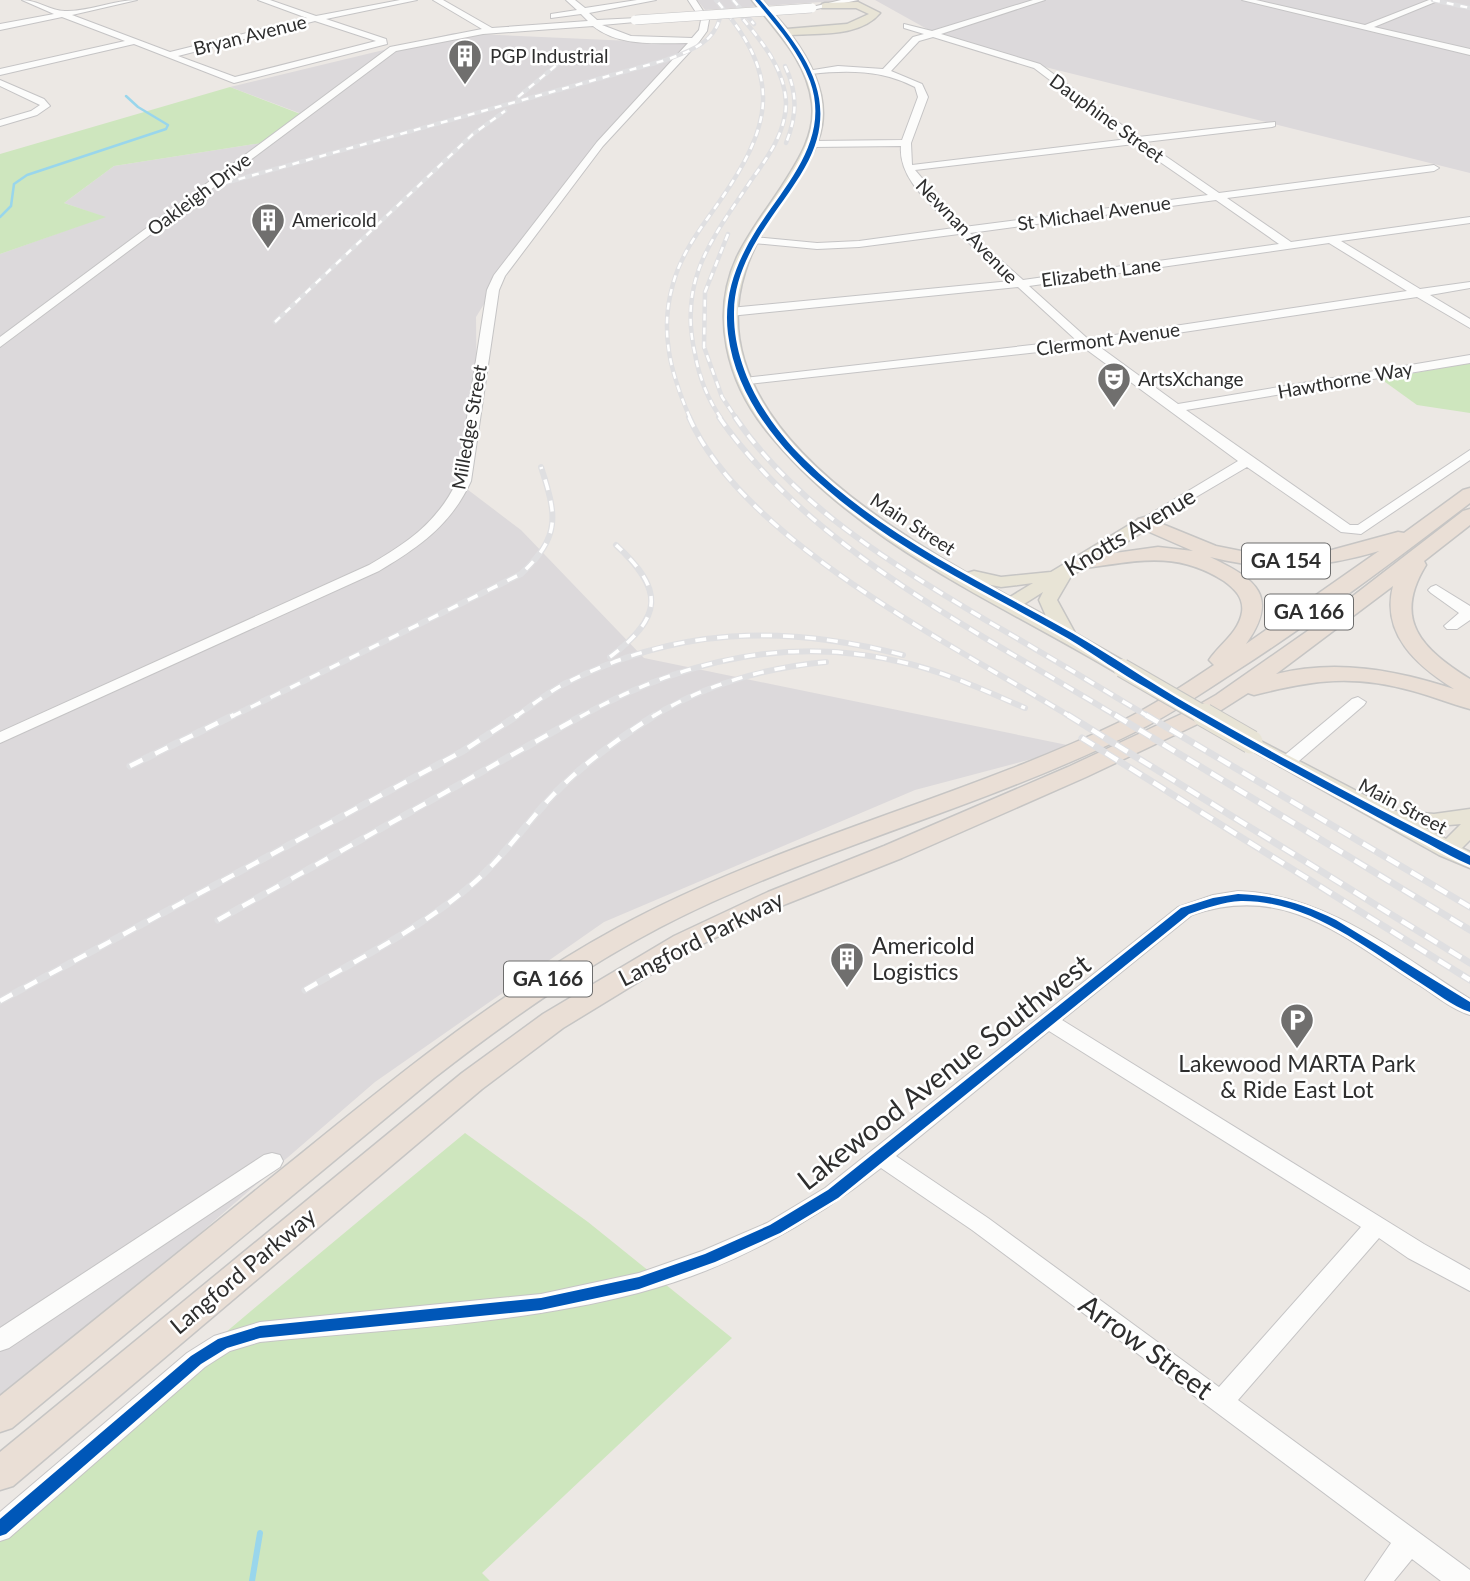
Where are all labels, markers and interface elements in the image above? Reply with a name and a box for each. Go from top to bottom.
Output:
street label: Bryan Avenue [191,9,309,60]
building icon: PGP Industrial [446,37,484,86]
place label: PGP Industrial [490,44,609,67]
street label: Dauphine Street [1046,68,1169,167]
street label: Oakleigh Drive [142,147,255,240]
street label: Newnan Avenue [912,173,1023,288]
street label: St Michael Avenue [1016,190,1172,235]
building icon: Americold [249,201,287,250]
place label: Americold [292,208,377,231]
street label: Elizabeth Lane [1040,252,1162,291]
street label: Clermont Avenue [1035,317,1181,360]
street label: Hawthorne Way [1276,356,1414,403]
theatre icon: ArtsXchange [1095,360,1133,409]
street label: Milledge Street [446,363,491,491]
place label: ArtsXchange [1138,367,1244,390]
street label: Knotts Avenue [1059,481,1200,581]
street label: Main Street [866,488,960,560]
road number: GA 154 [1242,544,1330,578]
road number: GA 166 [1265,594,1353,630]
street label: Main Street [1355,773,1452,839]
street label: Langford Parkway [613,884,788,992]
place label: Americold Logistics [872,931,975,985]
building icon: Americold Logistics [828,940,866,989]
street label: Lakewood Avenue Southwest [790,946,1097,1196]
road number: GA 166 [504,962,592,996]
parking icon: Lakewood MARTA Park & Ride East Lot [1278,1001,1316,1050]
place label: Lakewood MARTA Park & Ride East Lot [1178,1049,1416,1103]
street label: Langford Parkway [164,1201,321,1339]
street label: Arrow Street [1073,1286,1220,1406]

